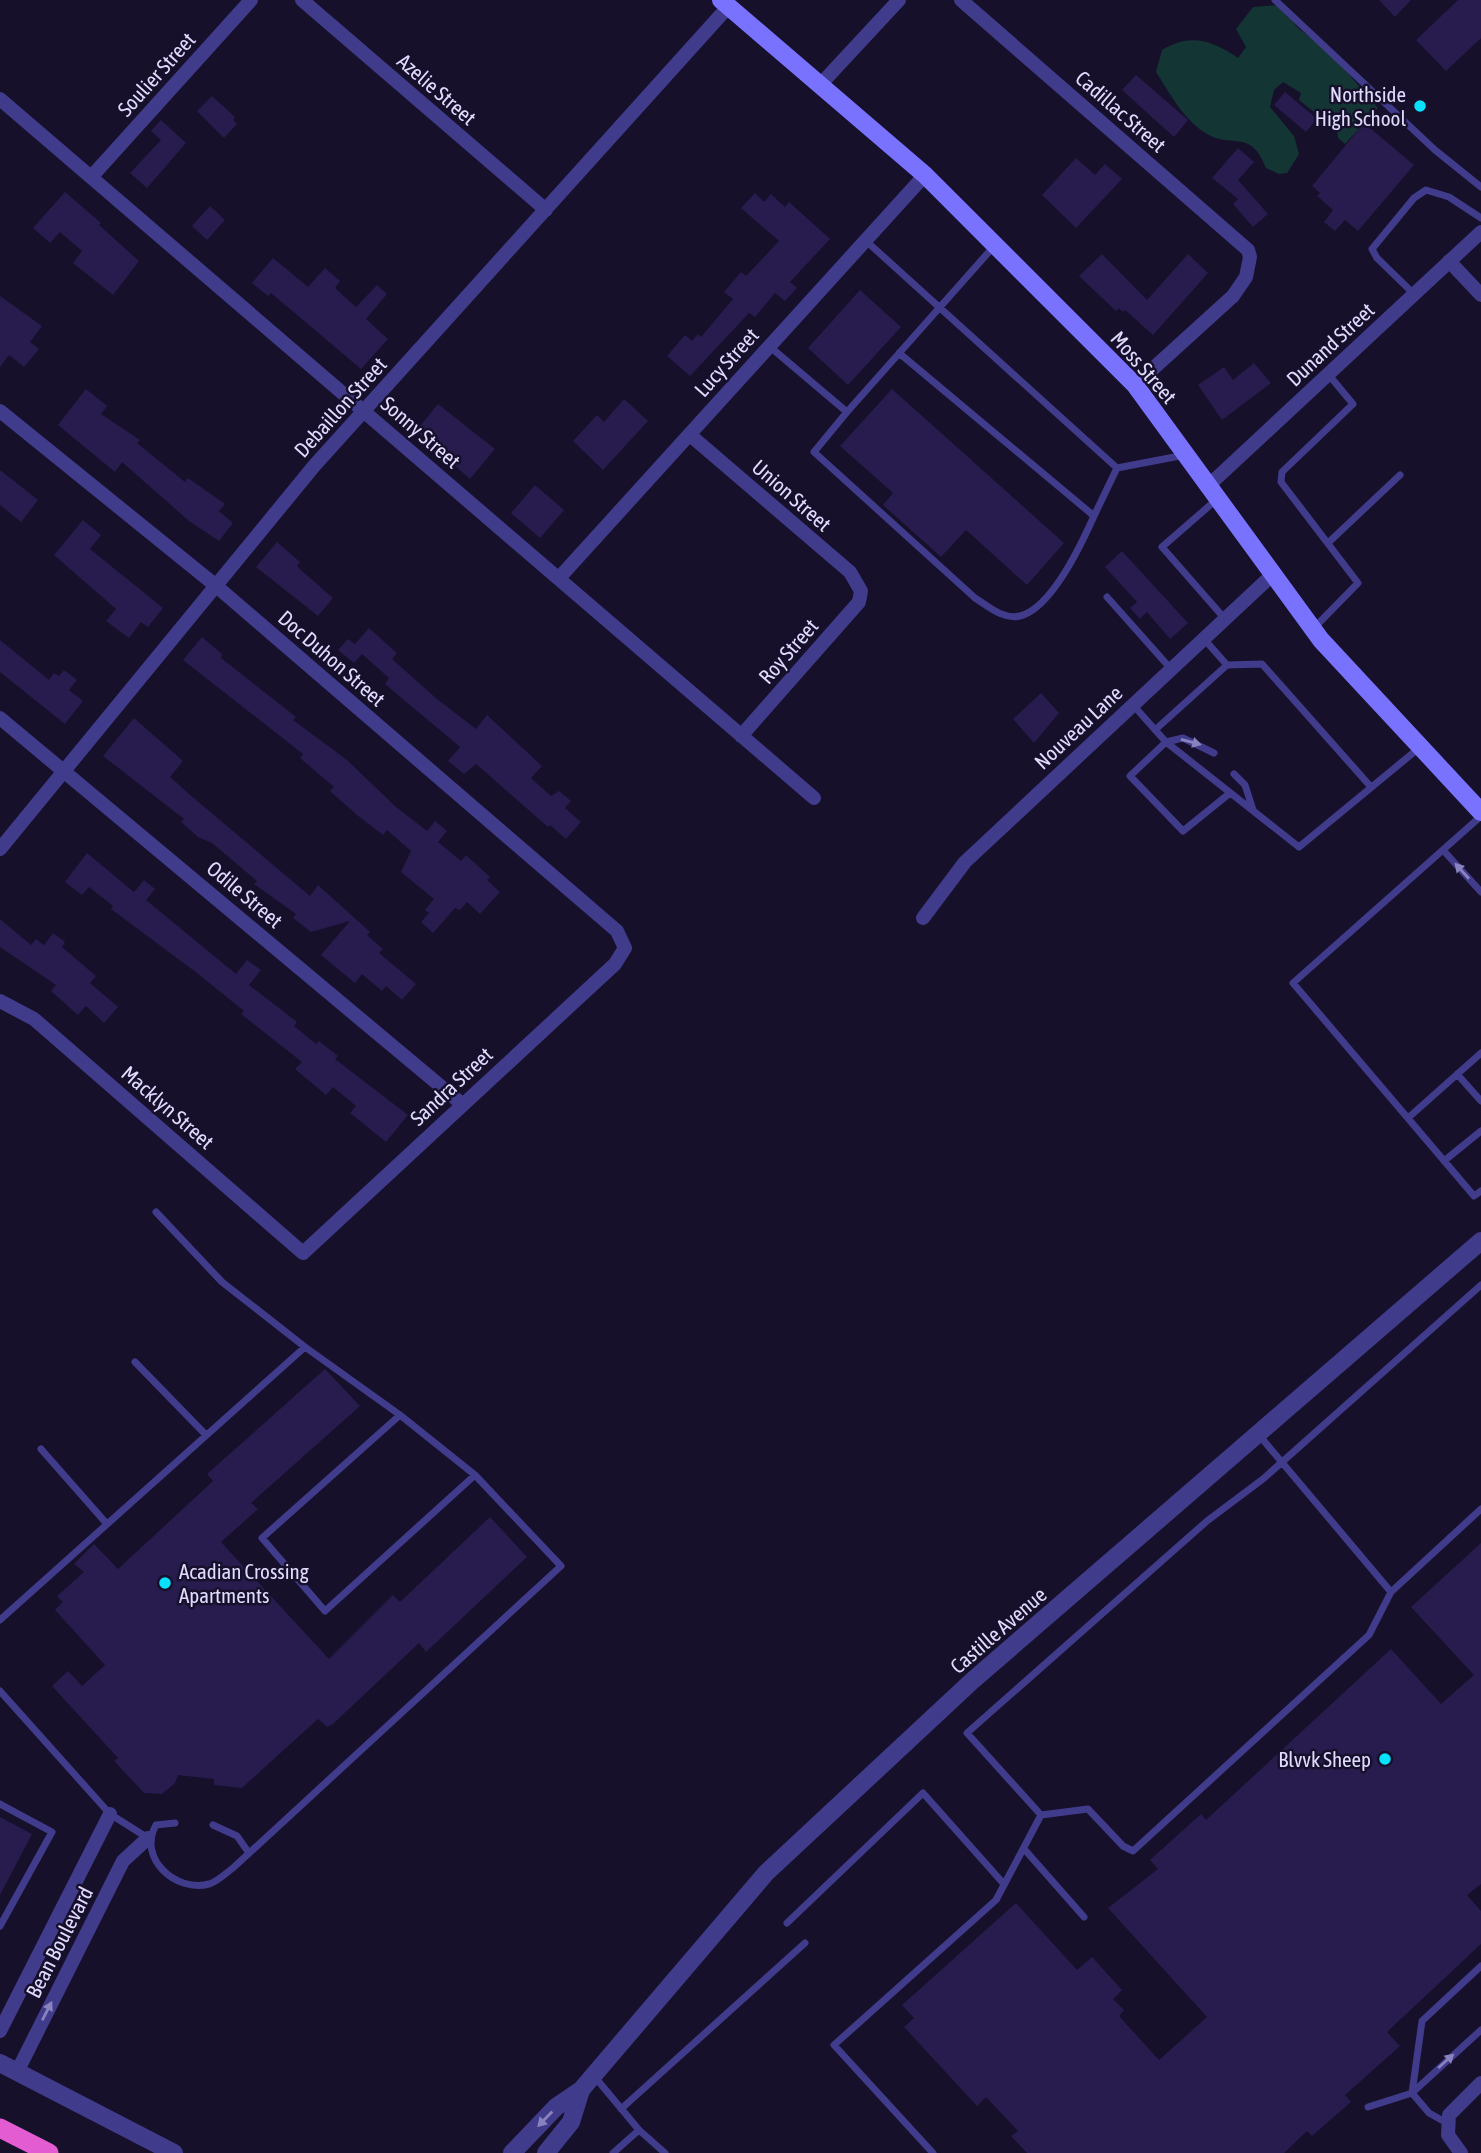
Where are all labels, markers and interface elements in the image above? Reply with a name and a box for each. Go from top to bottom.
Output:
street label: Soulier Street [112,27,200,121]
street label: Azelie Street [393,48,481,130]
street label: Cadillac Street [1071,65,1171,157]
place label: Northside High School [1315,82,1406,130]
marker: Northside High School [1412,98,1428,114]
street label: Dunand Street [1281,297,1379,391]
street label: Lucy Street [689,323,763,401]
street label: Moss Street [1106,326,1182,408]
street label: Debaillon Street [289,352,391,462]
street label: Sonny Street [377,391,465,473]
street label: Union Street [748,454,836,536]
street label: Doc Duhon Street [274,605,390,711]
street label: Roy Street [753,614,823,688]
street label: Nouveau Lane [1029,680,1127,774]
one-way arrow [1180,737,1202,748]
street label: Odile Street [202,856,288,932]
one-way arrow [1454,862,1470,880]
street label: Sandra Street [405,1042,497,1130]
street label: Macklyn Street [117,1061,219,1153]
place label: Acadian Crossing Apartments [179,1559,309,1607]
marker: Acadian Crossing Apartments [157,1575,173,1591]
street label: Castille Avenue [945,1582,1051,1678]
place label: Blvvk Sheep [1278,1747,1371,1771]
marker: Blvvk Sheep [1377,1751,1393,1767]
street label: Bean Boulevard [21,1883,97,2001]
one-way arrow [42,2001,53,2021]
one-way arrow [1437,2053,1455,2069]
one-way arrow [537,2110,553,2127]

